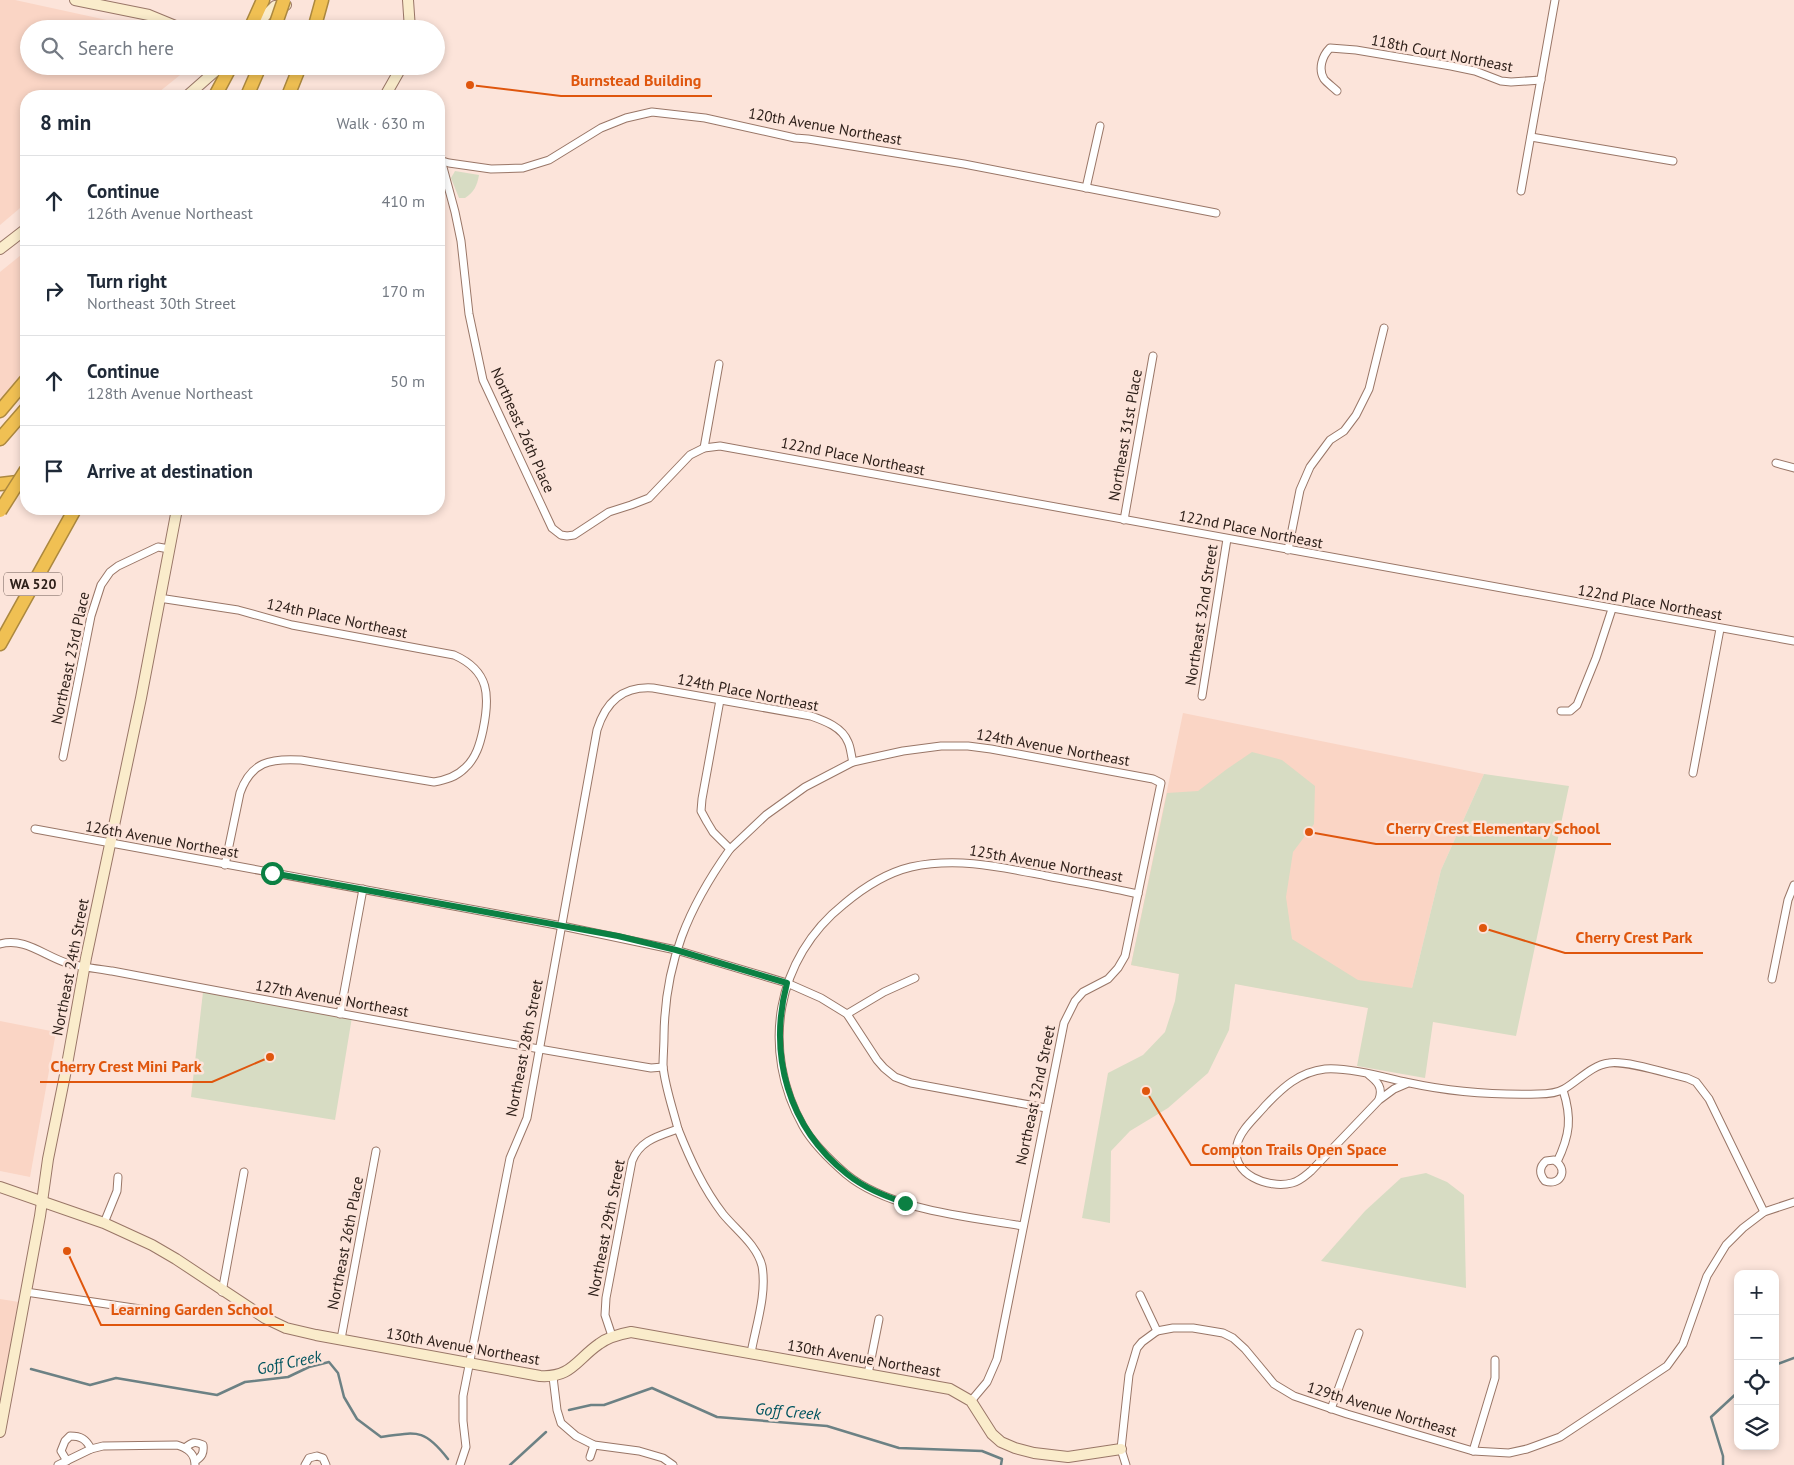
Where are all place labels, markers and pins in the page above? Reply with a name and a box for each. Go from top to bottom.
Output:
callout: Burnstead Building [561,65,712,96]
callout: Cherry Crest Elementary School [1376,813,1611,844]
callout: Cherry Crest Park [1565,922,1703,953]
callout: Cherry Crest Mini Park [40,1051,212,1082]
callout: Compton Trails Open Space [1191,1134,1398,1165]
callout: Learning Garden School [101,1294,284,1325]

